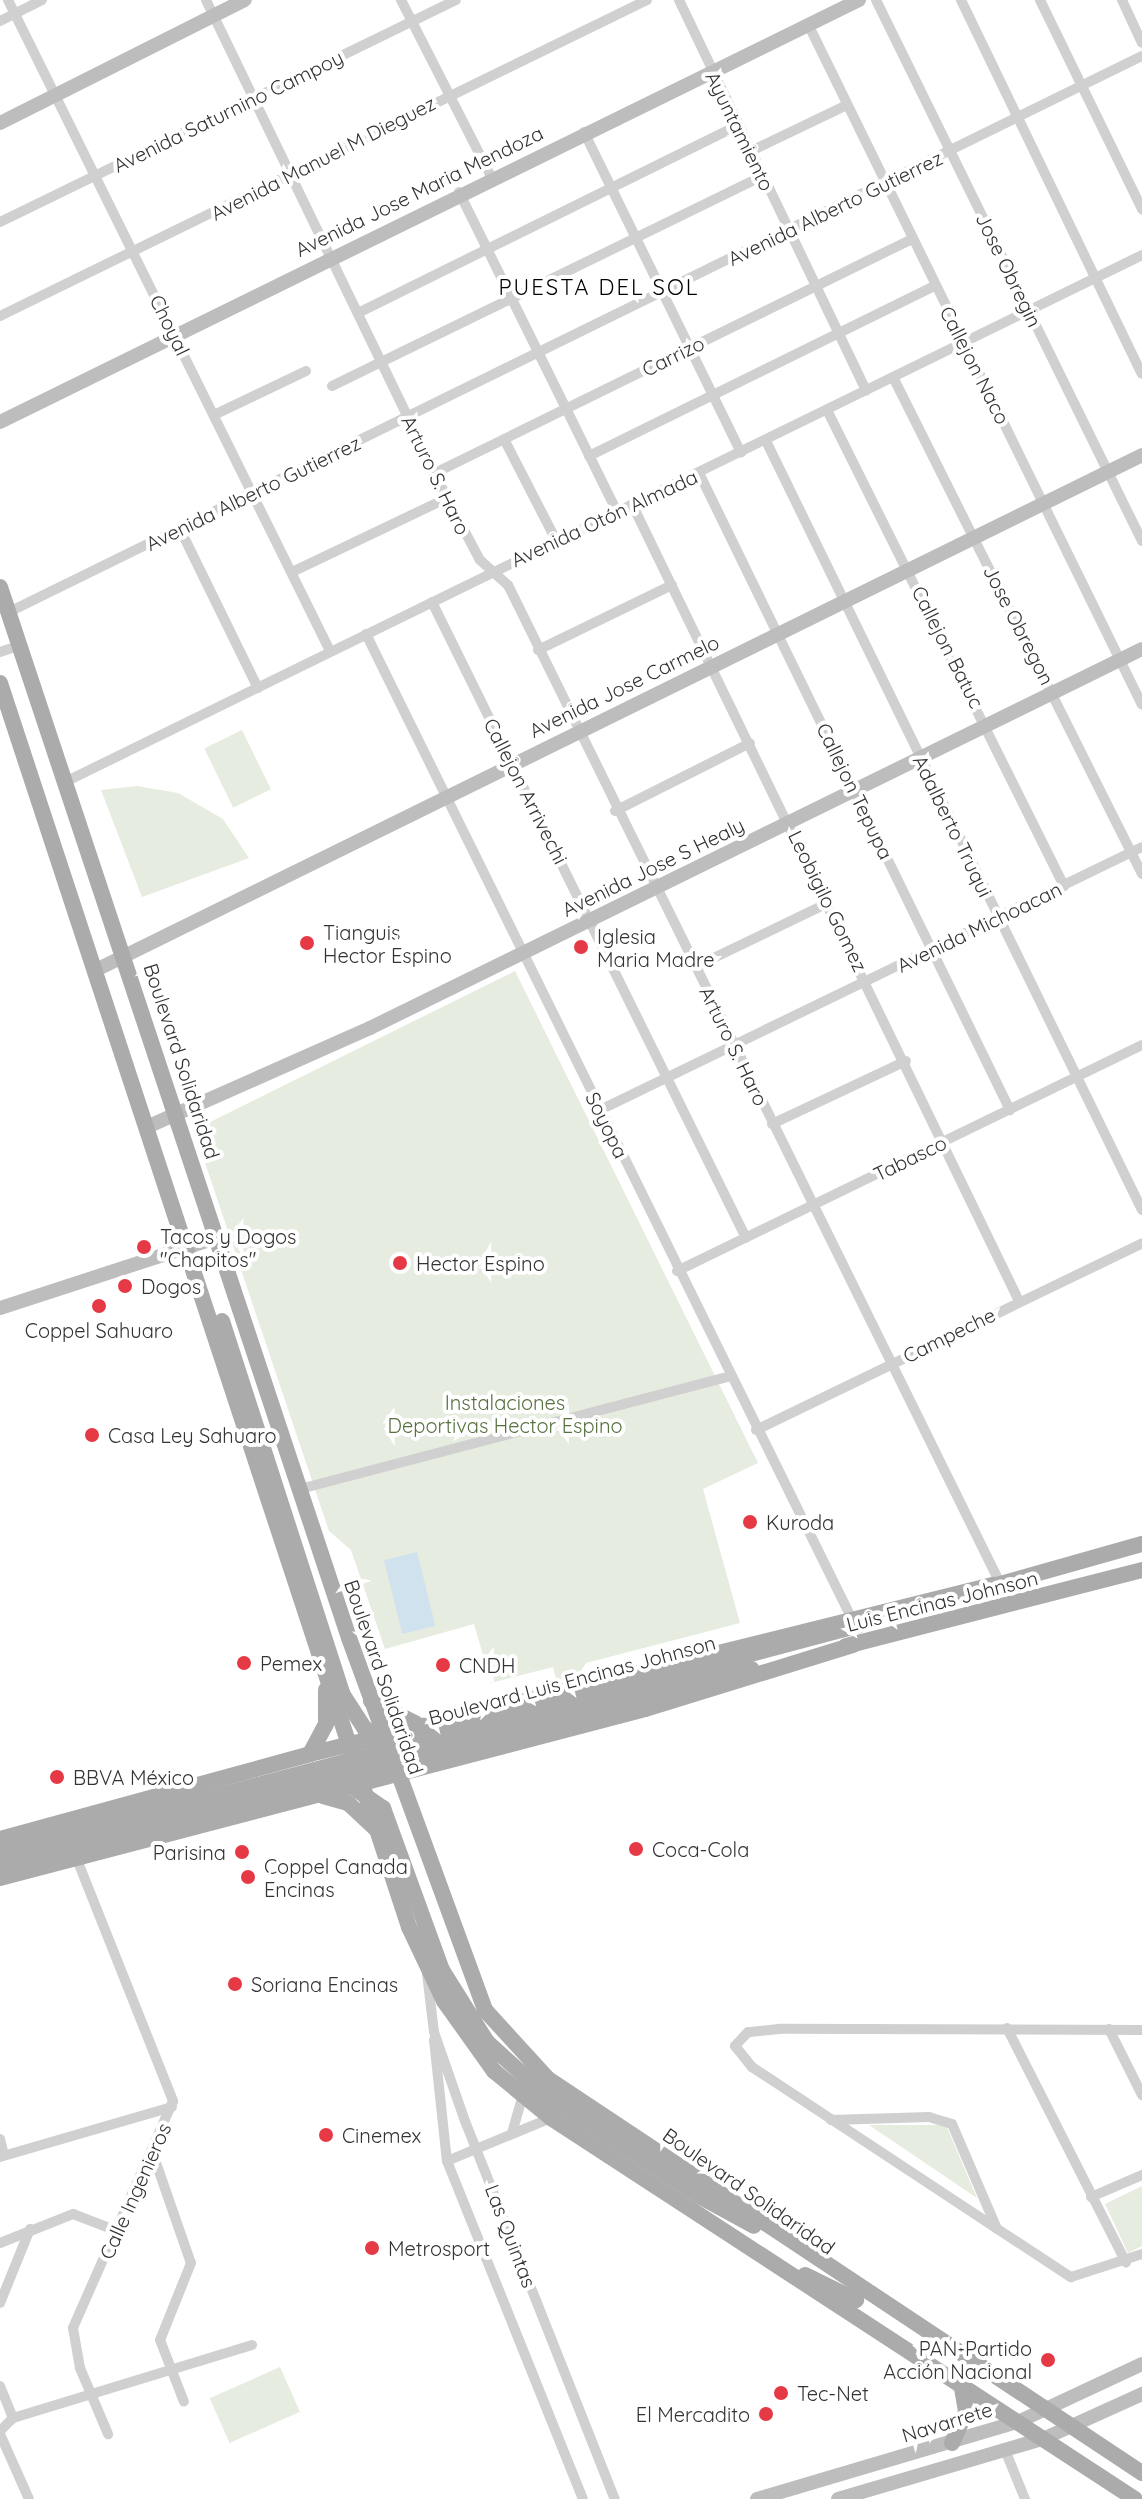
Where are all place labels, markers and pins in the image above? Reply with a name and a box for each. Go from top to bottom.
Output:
place label: Tianguis Hector Espino [323,920,452,967]
place label: Iglesia Maria Madre [597,924,715,971]
marker: Tianguis Hector Espino [298,934,316,952]
marker: Iglesia Maria Madre [572,938,590,956]
place label: Tacos y Dogos "Chapitos" [160,1224,296,1271]
marker: Tacos y Dogos "Chapitos" [135,1238,153,1256]
place label: Hector Espino [416,1251,545,1275]
marker: Hector Espino [391,1254,409,1272]
place label: Dogos [141,1274,201,1298]
marker: Dogos [116,1277,134,1295]
marker: Coppel Sahuaro [90,1297,108,1315]
place label: Coppel Sahuaro [25,1318,173,1342]
place label: Casa Ley Sahuaro [108,1423,277,1447]
marker: Casa Ley Sahuaro [83,1426,101,1444]
place label: Kuroda [766,1510,834,1534]
marker: Kuroda [741,1513,759,1531]
place label: Pemex [260,1651,322,1675]
place label: CNDH [459,1653,515,1677]
marker: Pemex [235,1654,253,1672]
marker: CNDH [434,1656,452,1674]
place label: BBVA México [73,1765,194,1789]
marker: BBVA México [48,1768,66,1786]
place label: Coca-Cola [652,1837,749,1861]
place label: Parisina [153,1840,226,1864]
marker: Coca-Cola [627,1840,645,1858]
marker: Parisina [233,1843,251,1861]
place label: Coppel Canada Encinas [264,1854,408,1901]
marker: Coppel Canada Encinas [239,1868,257,1886]
place label: Soriana Encinas [251,1972,398,1996]
marker: Soriana Encinas [226,1975,244,1993]
place label: Cinemex [342,2123,421,2147]
marker: Cinemex [317,2126,335,2144]
place label: Metrosport [388,2236,490,2260]
marker: Metrosport [363,2239,381,2257]
place label: PAN-Partido Acción Nacional [883,2336,1032,2383]
marker: PAN-Partido Acción Nacional [1039,2351,1057,2369]
place label: Tec-Net [797,2381,869,2405]
marker: Tec-Net [772,2384,790,2402]
place label: El Mercadito [636,2402,750,2426]
marker: El Mercadito [757,2405,775,2423]

